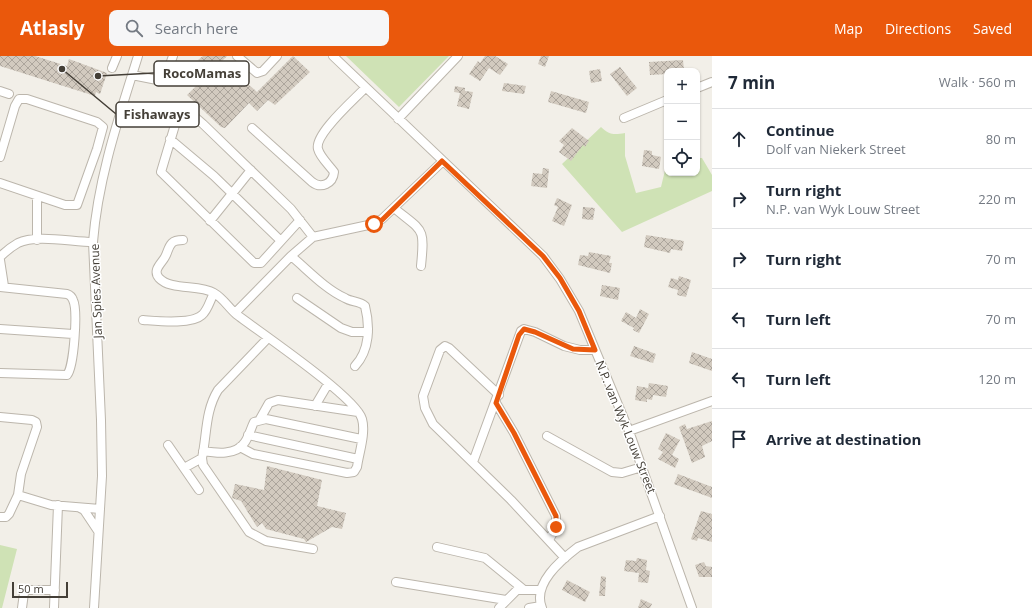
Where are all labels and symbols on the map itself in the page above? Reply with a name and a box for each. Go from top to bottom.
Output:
callout: RocoMamas [154,61,249,86]
text: RocoMamas [163,64,241,82]
callout: Fishaways [116,102,199,127]
text: Fishaways [124,105,190,123]
route start [365,215,383,233]
street label: Jan Spies Avenue [86,243,106,340]
street label: N.P. van Wyk Louw Street [592,358,660,496]
route end [547,518,565,536]
scale bar [12,580,68,599]

